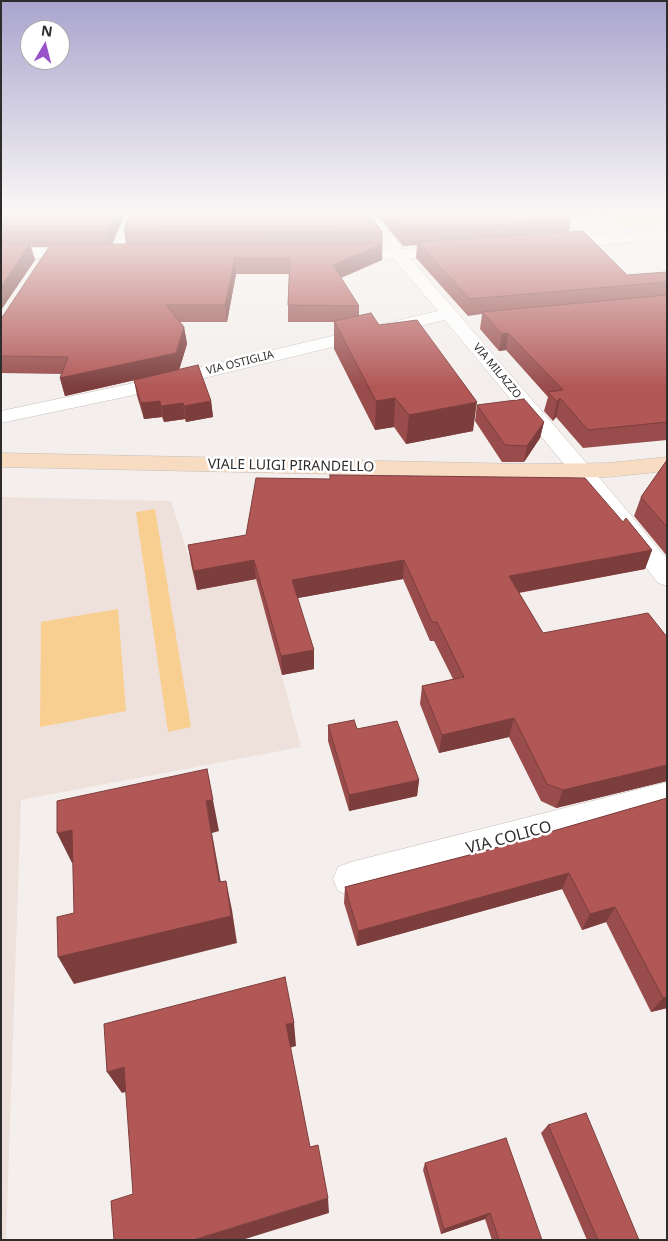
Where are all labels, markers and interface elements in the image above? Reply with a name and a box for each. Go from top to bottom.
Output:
north arrow [20,20,70,70]
text: N [40,20,54,41]
street label: VIA MILAZZO [470,341,524,401]
street label: VIA OSTIGLIA [205,348,275,378]
street label: VIALE LUIGI PIRANDELLO [208,456,374,476]
street label: VIA COLICO [464,817,554,859]

